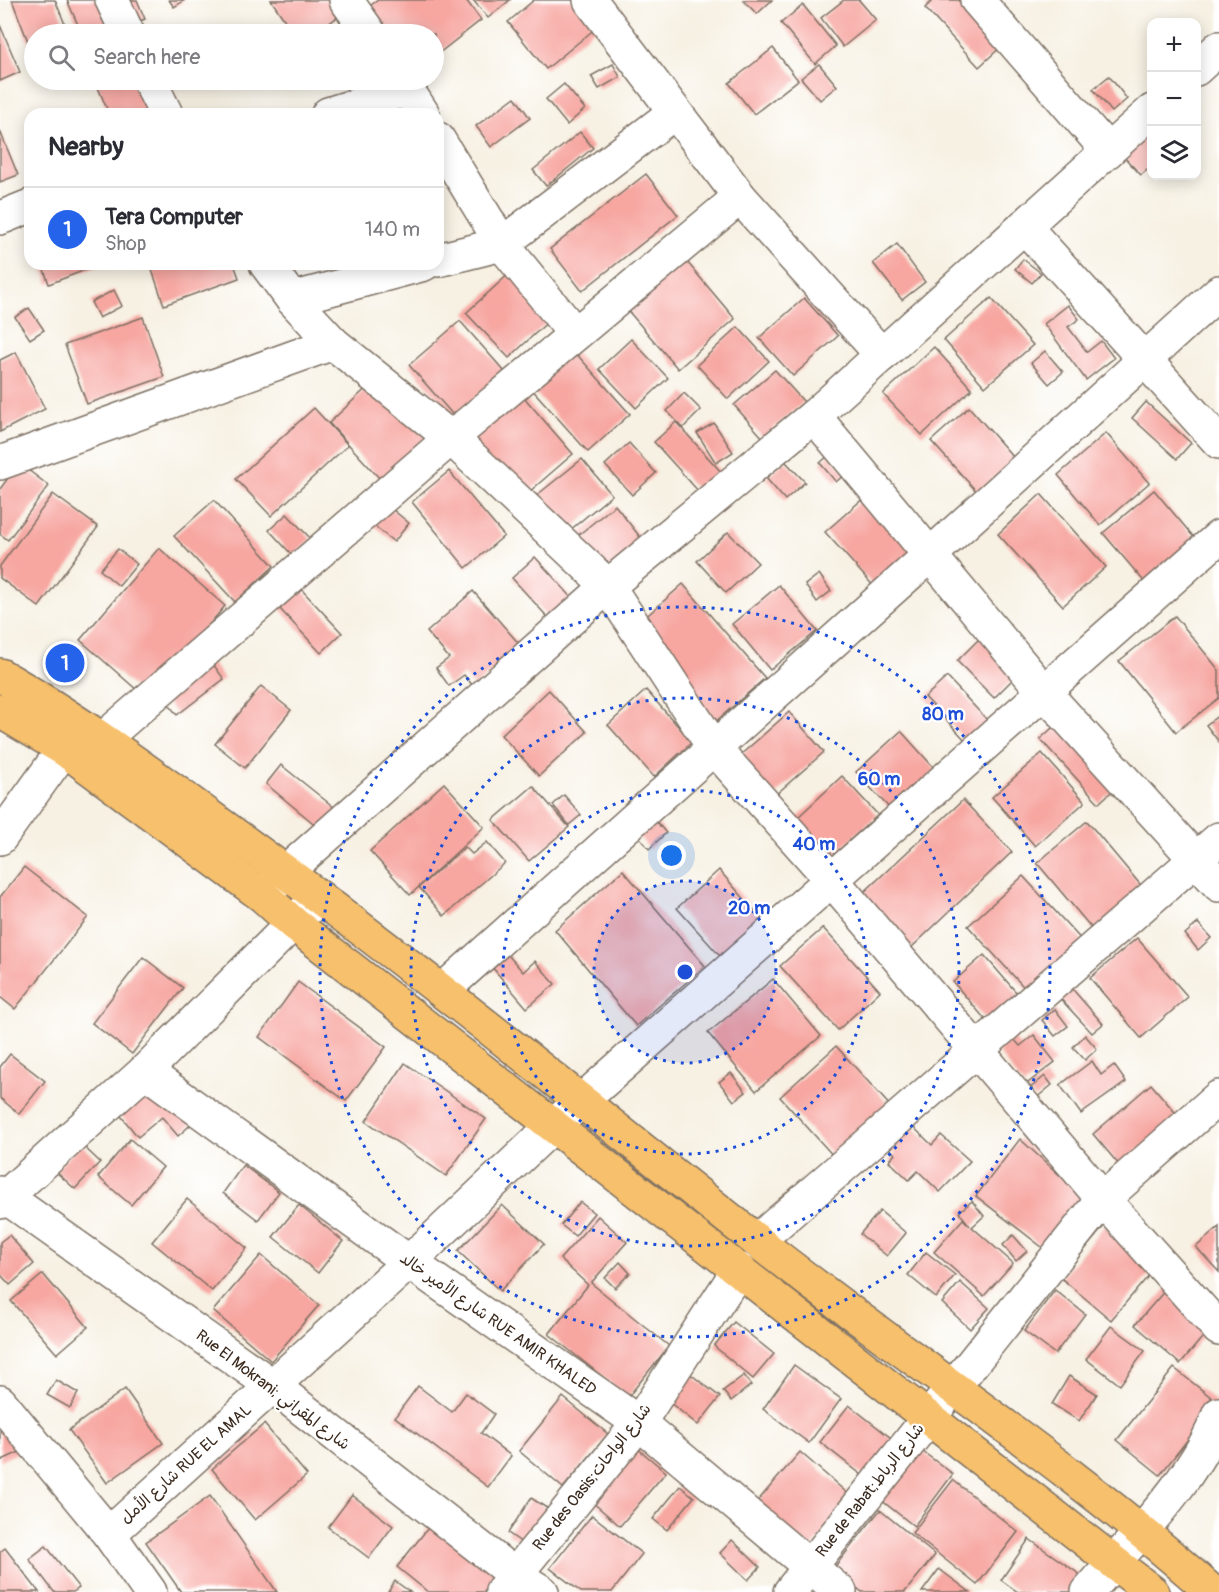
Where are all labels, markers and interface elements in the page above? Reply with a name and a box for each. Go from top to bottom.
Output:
map controls [1147,18,1201,180]
button: + [1147,18,1201,72]
search box [24,24,444,90]
icon: search [45,41,78,74]
text: Search here [93,43,200,71]
button: − [1147,72,1201,126]
button: layers [1147,126,1201,180]
text: Nearby [48,131,124,163]
text: Tera Computer [105,203,243,231]
text: 1 [64,217,71,242]
text: 140 m [365,217,420,242]
text: Shop [105,231,146,256]
pin: 1 [46,640,84,686]
text: 80 m [922,703,964,726]
text: 60 m [858,768,900,791]
text: 40 m [793,833,835,856]
your location [657,841,686,870]
text: 20 m [728,897,770,920]
centre of rings [675,962,695,982]
street label: شارع الأمير خالد RUE AMIR KHALED [395,1247,601,1401]
street label: Rue El Mokrani; شارع المقراني [190,1326,354,1458]
street label: شارع الأمل RUE EL AMAL [116,1399,256,1529]
street label: Rue des Oasis;شارع الواحات [528,1399,656,1555]
street label: Rue de Rabat;شارع الرباط [811,1419,929,1562]

